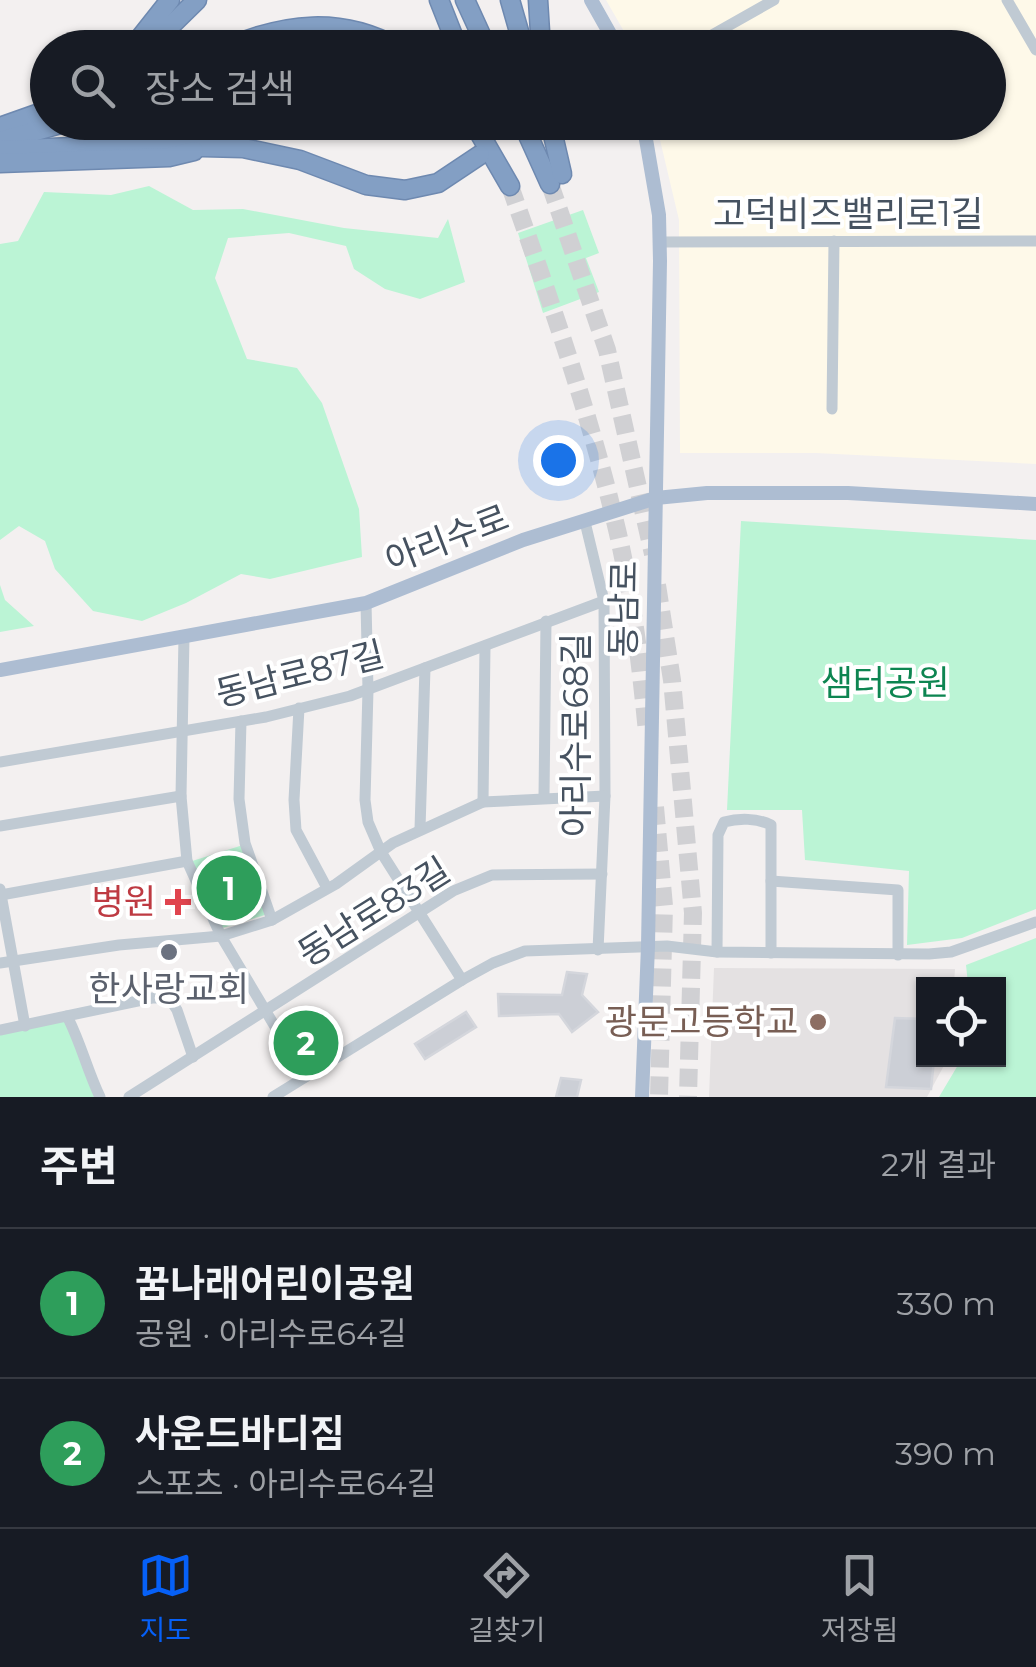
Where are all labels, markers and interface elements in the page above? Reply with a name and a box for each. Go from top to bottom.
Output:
search box [30,30,1006,140]
icon: search [65,58,120,113]
text: 장소 검색 [145,65,295,112]
street label: 고덕비즈밸리로1길 [713,192,983,235]
your location [533,435,584,486]
street label: 아리수로 [379,495,515,582]
street label: 동남로 [601,560,646,658]
street label: 동남로87길 [211,632,388,715]
street label: 아리수로68길 [554,633,597,837]
park label: 샘터공원 [821,661,949,704]
street label: 동남로83길 [290,848,458,975]
pin: 1 [196,850,262,926]
place label: 병원 [92,880,156,923]
marker: 병원 [165,889,191,915]
marker: 한사랑교회 [158,941,180,963]
place label: 한사랑교회 [88,967,250,1010]
map controls [916,977,1006,1067]
button: locate [916,977,1006,1067]
place label: 광문고등학교 [605,1000,798,1043]
pin: 2 [274,1006,338,1080]
marker: 광문고등학교 [807,1011,829,1033]
text: 주변 [40,1140,117,1192]
text: 2개 결과 [881,1145,996,1184]
text: 꿈나래어린이공원 [135,1260,415,1307]
text: 1 [66,1284,79,1323]
text: 330 m [897,1284,996,1323]
text: 공원 · 아리수로64길 [135,1314,407,1353]
text: 사운드바디짐 [135,1410,345,1457]
text: 2 [63,1434,82,1473]
text: 390 m [895,1434,996,1473]
text: 스포츠 · 아리수로64길 [135,1464,436,1503]
tab: 지도 [138,1548,193,1648]
tab: 길찾기 [468,1548,545,1648]
tab: 저장됨 [821,1548,898,1648]

